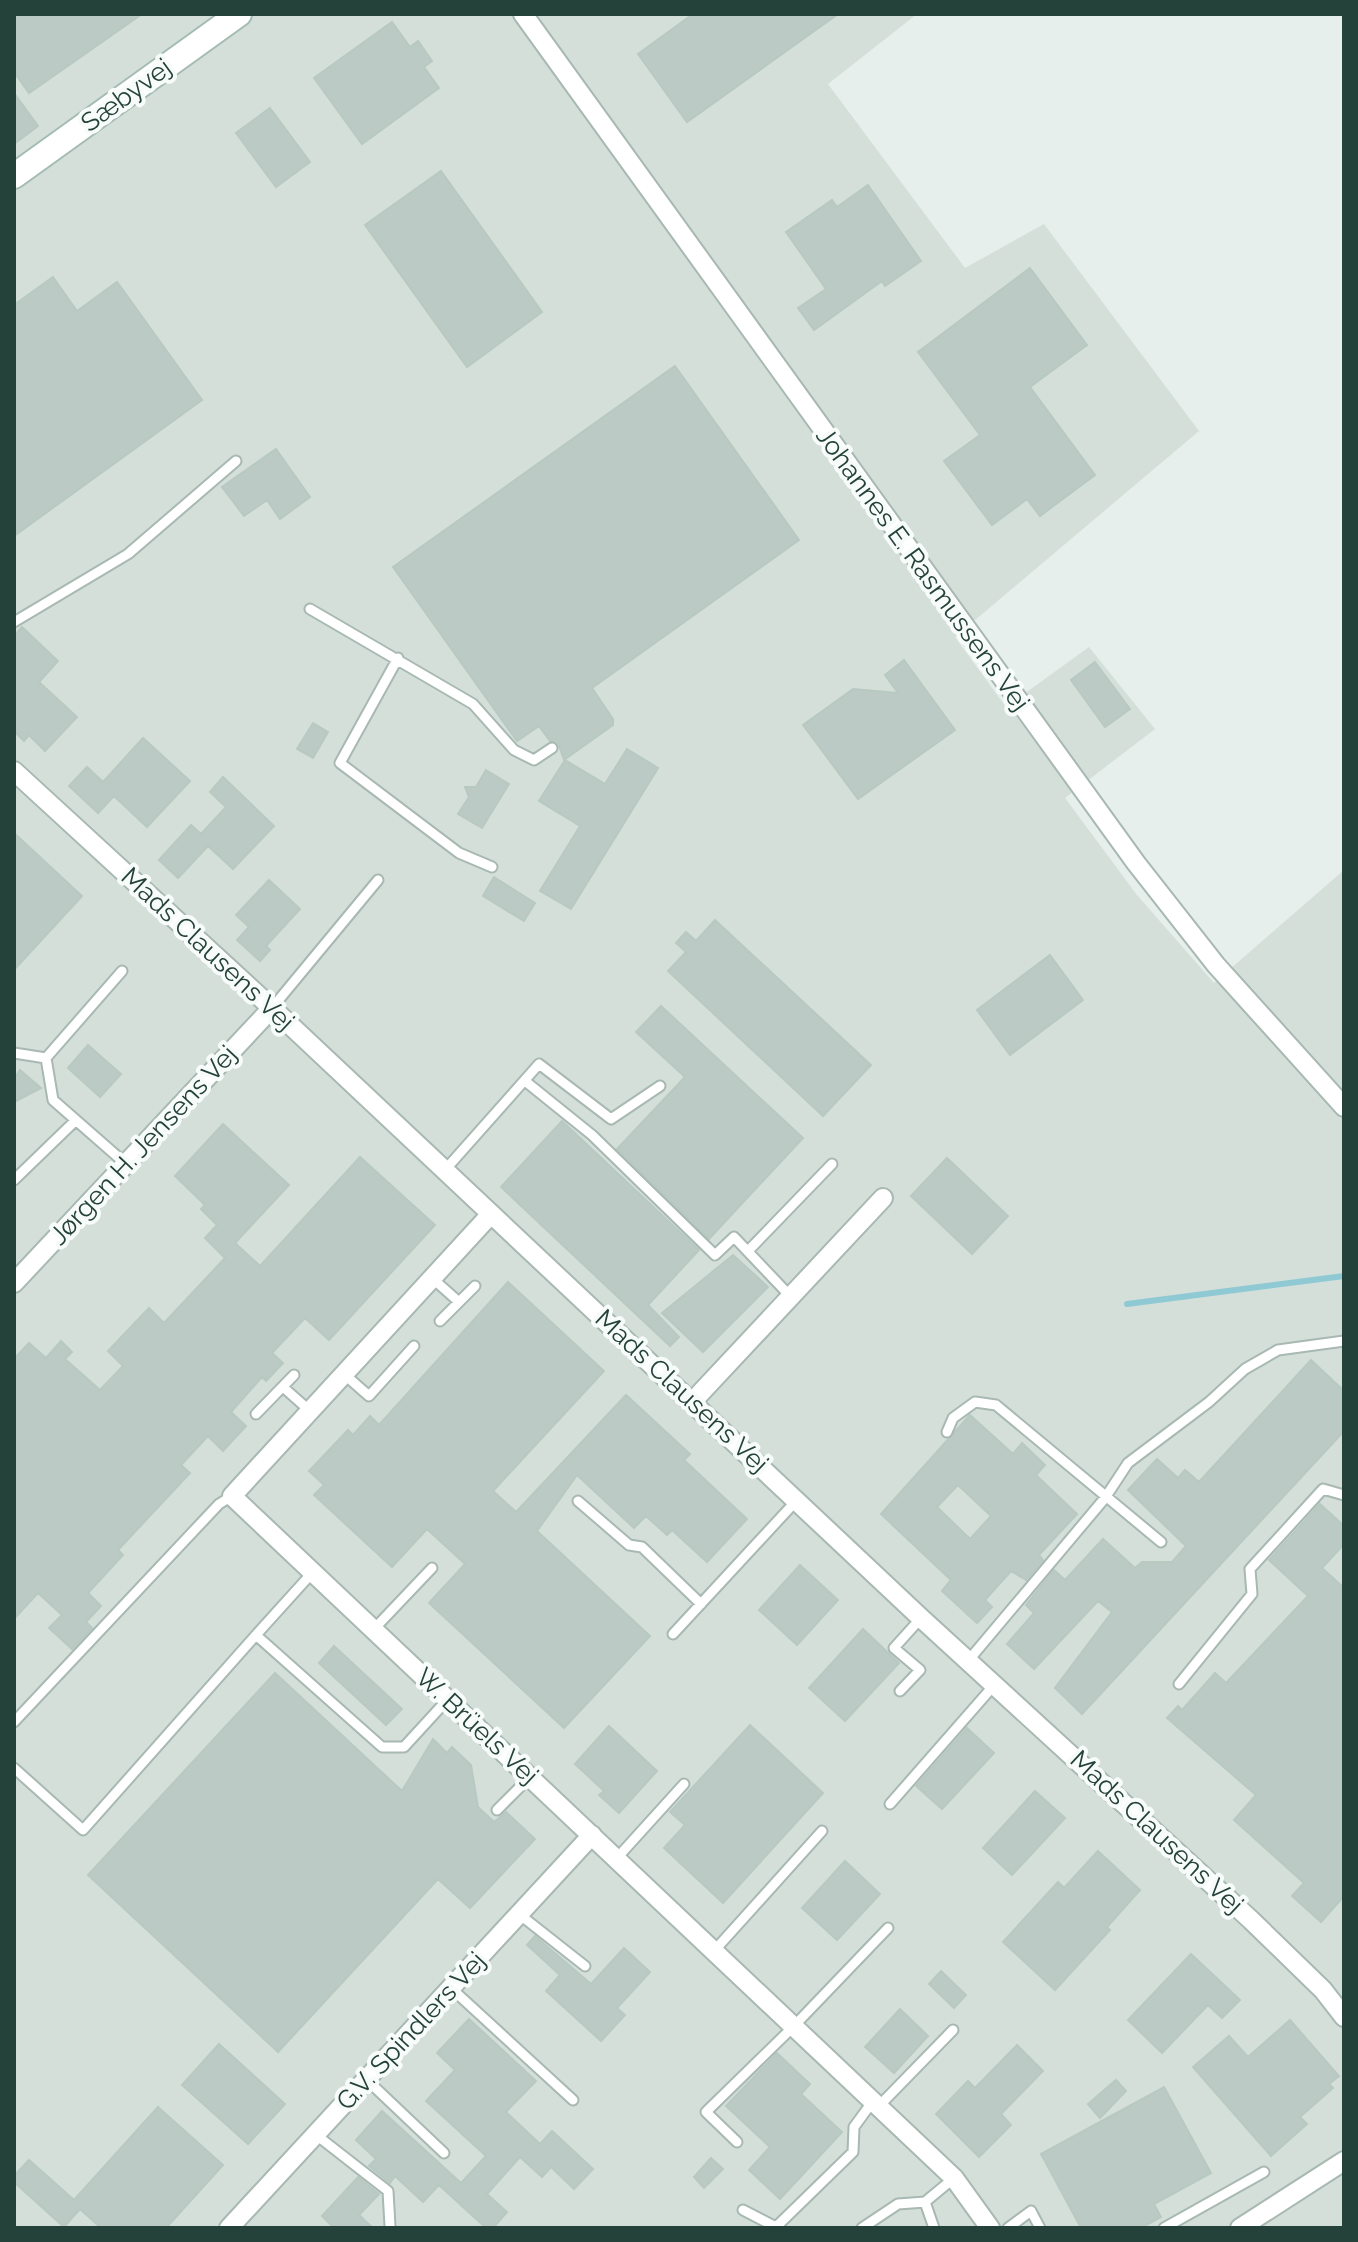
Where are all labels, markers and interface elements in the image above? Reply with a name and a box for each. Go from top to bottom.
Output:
street label: Sæbyvej [75,52,177,138]
street label: Johannes E. Rasmussens Vej [810,421,1036,717]
street label: Mads Clausens Vej [115,861,301,1037]
street label: Jørgen H. Jensens Vej [43,1039,243,1251]
street label: Mads Clausens Vej [589,1303,775,1479]
street label: W. Brüels Vej [410,1662,544,1790]
street label: Mads Clausens Vej [1064,1744,1250,1920]
street label: G.V. Spindlers Vej [330,1946,492,2116]

